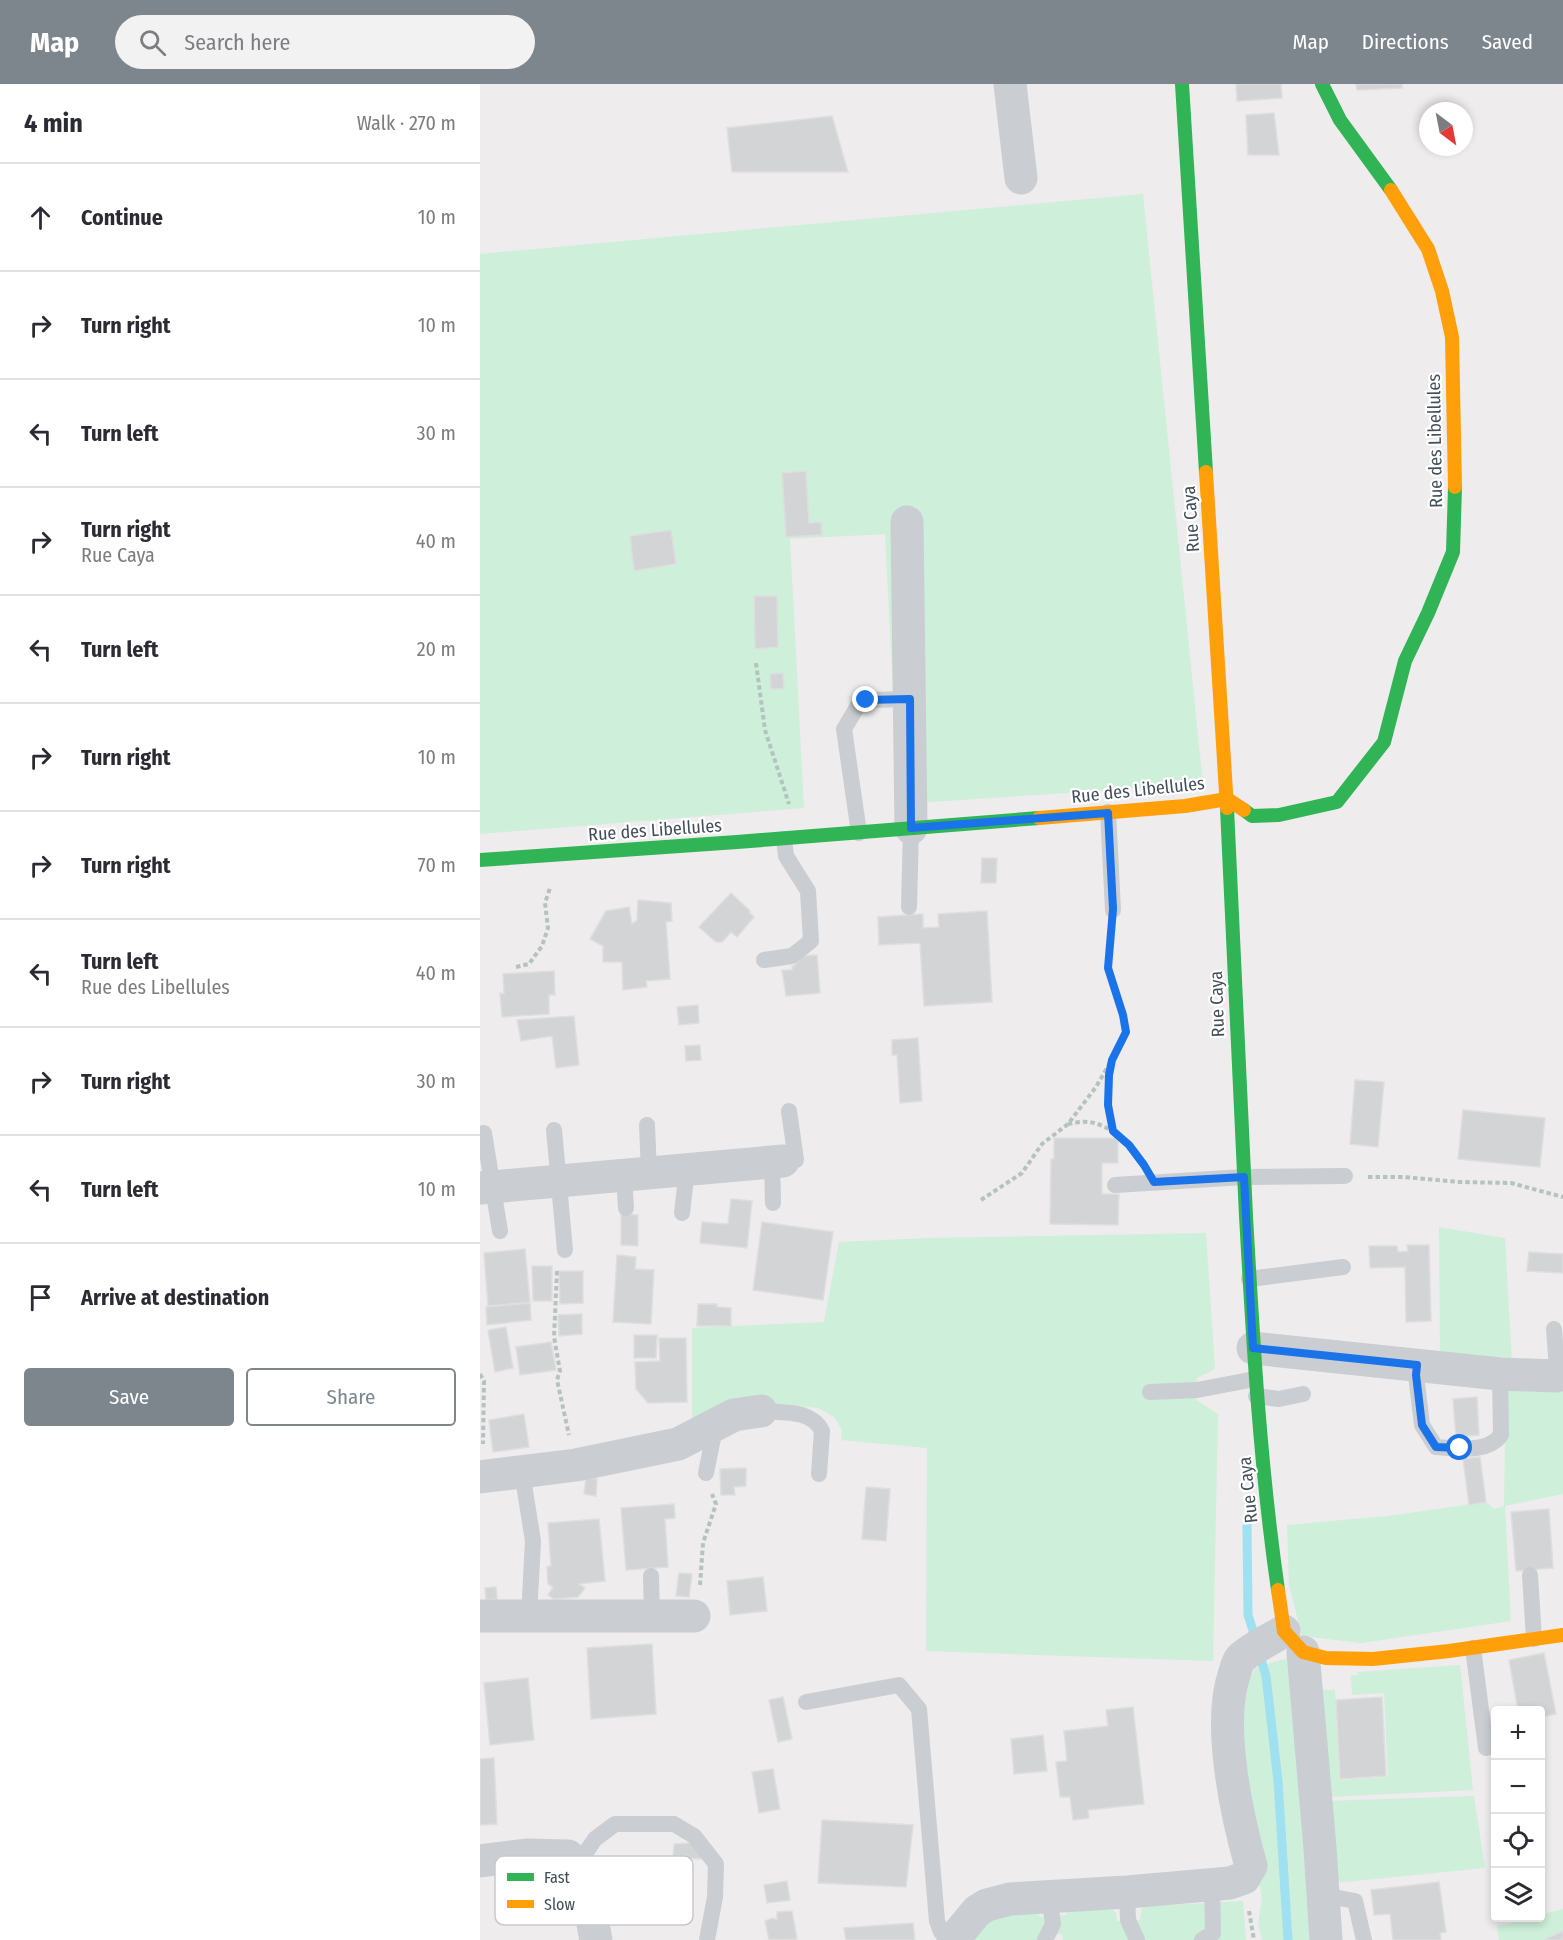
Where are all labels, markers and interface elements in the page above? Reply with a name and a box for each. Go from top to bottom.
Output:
search box [115,15,535,69]
text: Map [30,26,79,59]
icon: search [136,26,169,59]
text: Search here [184,29,290,56]
text: Map [1292,29,1329,55]
text: Directions [1362,29,1449,55]
text: Saved [1482,29,1533,55]
north arrow [1419,102,1473,156]
text: 4 min [24,108,83,139]
text: Walk · 270 m [357,111,456,135]
icon: ahead [24,201,57,234]
text: Continue [81,204,163,231]
text: 10 m [418,205,456,229]
icon: right [24,309,57,342]
text: Turn right [81,312,170,339]
text: 10 m [418,313,456,337]
street label: Rue des Libellules [1423,374,1447,508]
icon: left [24,417,57,450]
text: Turn left [81,420,159,447]
text: 30 m [416,421,456,445]
street label: Rue Caya [1178,485,1204,553]
text: Turn right [81,516,170,543]
icon: right [24,525,57,558]
text: 40 m [416,529,456,553]
text: Rue Caya [81,543,155,567]
icon: left [24,633,57,666]
text: Turn left [81,636,159,663]
text: 20 m [417,637,456,661]
route end [852,686,878,712]
icon: right [24,741,57,774]
text: Turn right [81,744,170,771]
text: 10 m [418,745,456,769]
street label: Rue des Libellules [1070,772,1206,808]
street label: Rue des Libellules [587,814,723,846]
icon: right [24,849,57,882]
text: Turn right [81,852,170,879]
text: 70 m [418,853,456,877]
text: Turn left [81,948,159,975]
icon: left [24,957,57,990]
text: 40 m [416,961,456,985]
street label: Rue Caya [1205,970,1229,1038]
text: Rue des Libellules [81,975,230,999]
icon: right [24,1065,57,1098]
text: Turn right [81,1068,170,1095]
text: 30 m [416,1069,456,1093]
icon: left [24,1173,57,1206]
text: Turn left [81,1176,159,1203]
text: 10 m [418,1177,456,1201]
icon: arrive [24,1281,57,1314]
text: Arrive at destination [81,1284,269,1311]
button: Save [24,1368,234,1426]
button: Share [246,1368,456,1426]
route start [1446,1434,1472,1460]
street label: Rue Caya [1234,1456,1262,1524]
map controls [1491,1706,1545,1922]
button: + [1491,1706,1545,1760]
button: − [1491,1760,1545,1814]
button: locate [1491,1814,1545,1868]
legend [495,1856,693,1925]
text: Fast [544,1868,571,1887]
button: layers [1491,1868,1545,1922]
text: Slow [544,1895,575,1914]

